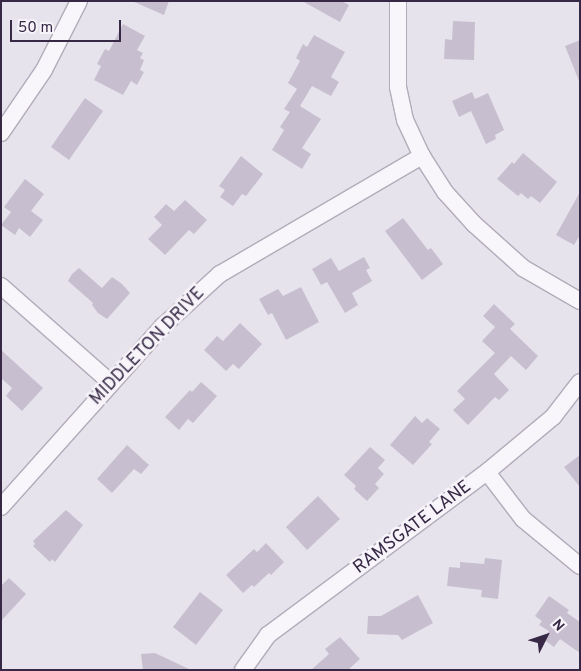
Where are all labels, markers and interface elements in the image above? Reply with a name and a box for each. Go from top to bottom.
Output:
scale bar [12,10,124,42]
text: 50 m [18,19,53,38]
street label: MIDDLETON DRIVE [86,283,210,411]
street label: RAMSGATE LANE [350,477,476,579]
north arrow [521,611,571,661]
text: N [548,616,567,635]

